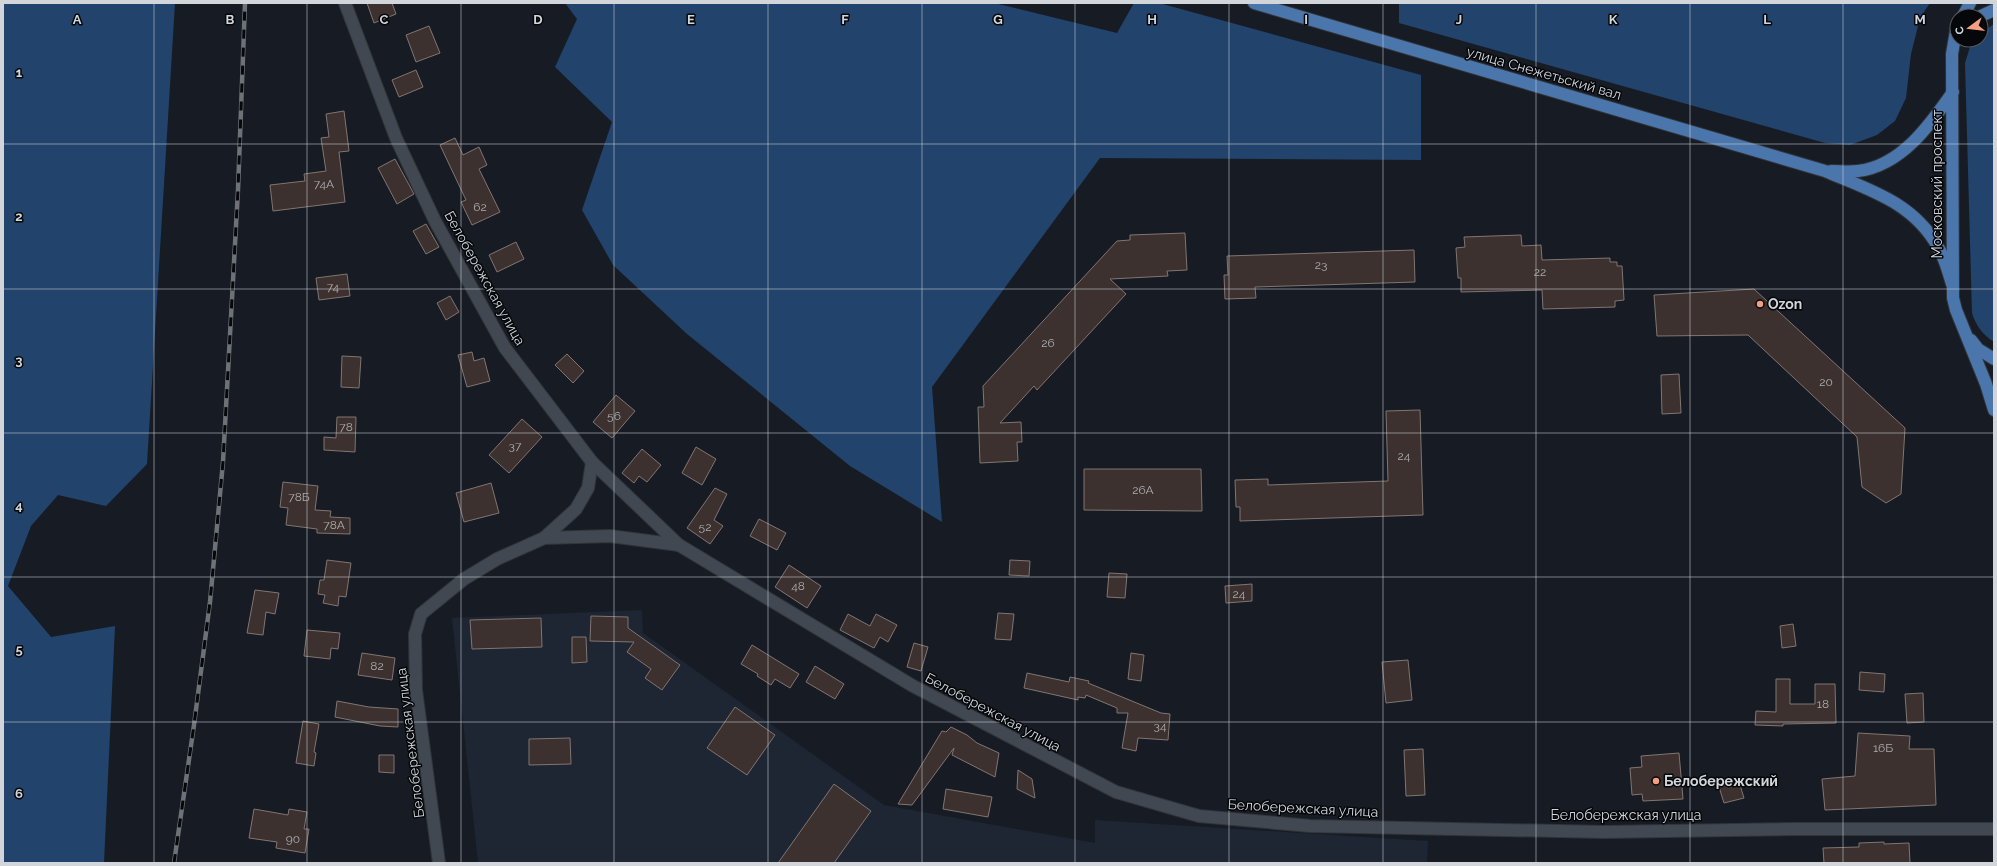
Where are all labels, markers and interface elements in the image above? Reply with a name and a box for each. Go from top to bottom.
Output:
north arrow [1949,8,1989,48]
text: A [73,12,82,27]
text: B [226,12,235,27]
text: C [380,12,389,27]
text: D [533,12,543,27]
text: E [687,12,695,27]
text: F [841,12,849,27]
text: G [993,12,1003,27]
text: H [1147,12,1157,27]
text: I [1304,12,1308,27]
text: J [1456,12,1462,27]
text: K [1609,12,1618,27]
text: L [1763,12,1771,27]
text: M [1914,12,1926,27]
text: С [1952,25,1967,36]
street label: улица Снежетьский вал [1465,43,1623,103]
text: 1 [16,65,23,80]
street label: Московский проспект [1929,109,1945,258]
house number: 74А [314,177,334,191]
house number: 62 [473,200,487,214]
street label: Белобережская улица [441,208,529,348]
text: 2 [15,209,23,224]
house number: 23 [1315,258,1327,272]
house number: 22 [1534,265,1546,279]
house number: 74 [327,280,340,294]
place label: Ozon [1768,296,1802,312]
marker: Ozon [1755,299,1765,309]
house number: 26 [1041,336,1055,350]
text: 3 [15,353,23,368]
house number: 20 [1819,375,1833,389]
house number: 56 [607,409,621,423]
house number: 78 [339,420,353,434]
house number: 37 [509,439,522,453]
house number: 24 [1398,449,1411,463]
house number: 26А [1132,483,1154,497]
house number: 78Б [288,490,310,504]
text: 4 [15,498,23,513]
house number: 78А [323,518,345,532]
house number: 52 [699,520,711,534]
house number: 48 [791,579,805,593]
house number: 24 [1233,587,1246,601]
text: 5 [15,642,23,657]
house number: 82 [370,659,384,673]
street label: Белобережская улица [393,667,427,819]
street label: Белобережская улица [923,670,1063,754]
house number: 18 [1817,697,1829,711]
house number: 34 [1154,719,1167,733]
house number: 16Б [1873,741,1893,755]
place label: Белобережский [1664,773,1778,789]
marker: Белобережский [1651,776,1661,786]
text: 6 [15,786,23,801]
street label: Белобережская улица [1227,796,1379,820]
street label: Белобережская улица [1551,807,1701,823]
house number: 90 [286,832,300,846]

